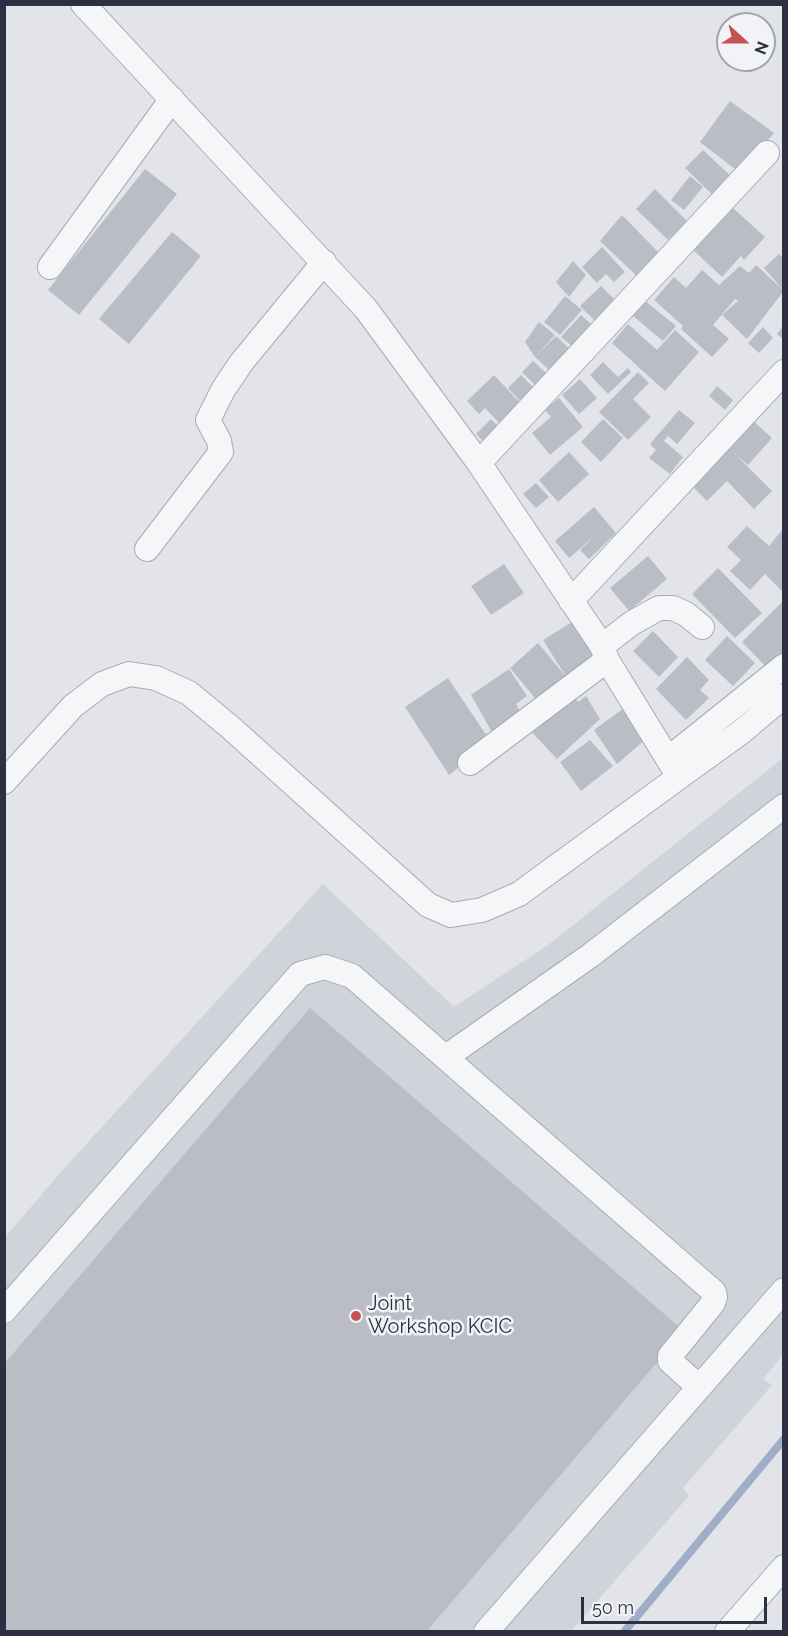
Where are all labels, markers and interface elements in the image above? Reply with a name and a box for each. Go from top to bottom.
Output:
north arrow [716,12,776,72]
text: N [750,39,772,57]
place label: Joint Workshop KCIC [368,1292,512,1339]
marker: Joint Workshop KCIC [349,1309,363,1323]
scale bar [584,1585,770,1623]
text: 50 m [592,1597,634,1618]

